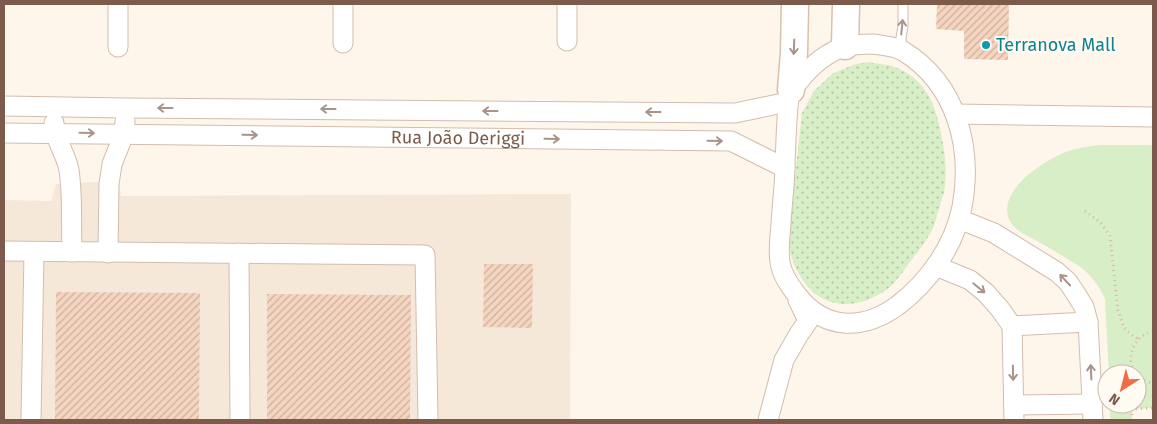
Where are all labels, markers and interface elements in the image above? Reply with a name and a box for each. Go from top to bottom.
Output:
one-way arrow [897,20,907,36]
place label: Terranova Mall [996,34,1115,56]
one-way arrow [789,38,799,55]
marker: Terranova Mall [980,39,992,51]
one-way arrow [158,103,174,113]
one-way arrow [320,105,336,114]
one-way arrow [483,106,499,116]
one-way arrow [645,107,662,117]
street label: Rua João Deriggi [391,126,525,150]
one-way arrow [79,128,95,138]
one-way arrow [242,130,258,140]
one-way arrow [544,134,560,144]
one-way arrow [706,136,723,146]
one-way arrow [1059,274,1071,287]
one-way arrow [972,282,985,293]
one-way arrow [1008,364,1018,381]
one-way arrow [1086,364,1095,380]
north arrow [1097,364,1147,414]
text: N [1106,390,1123,409]

